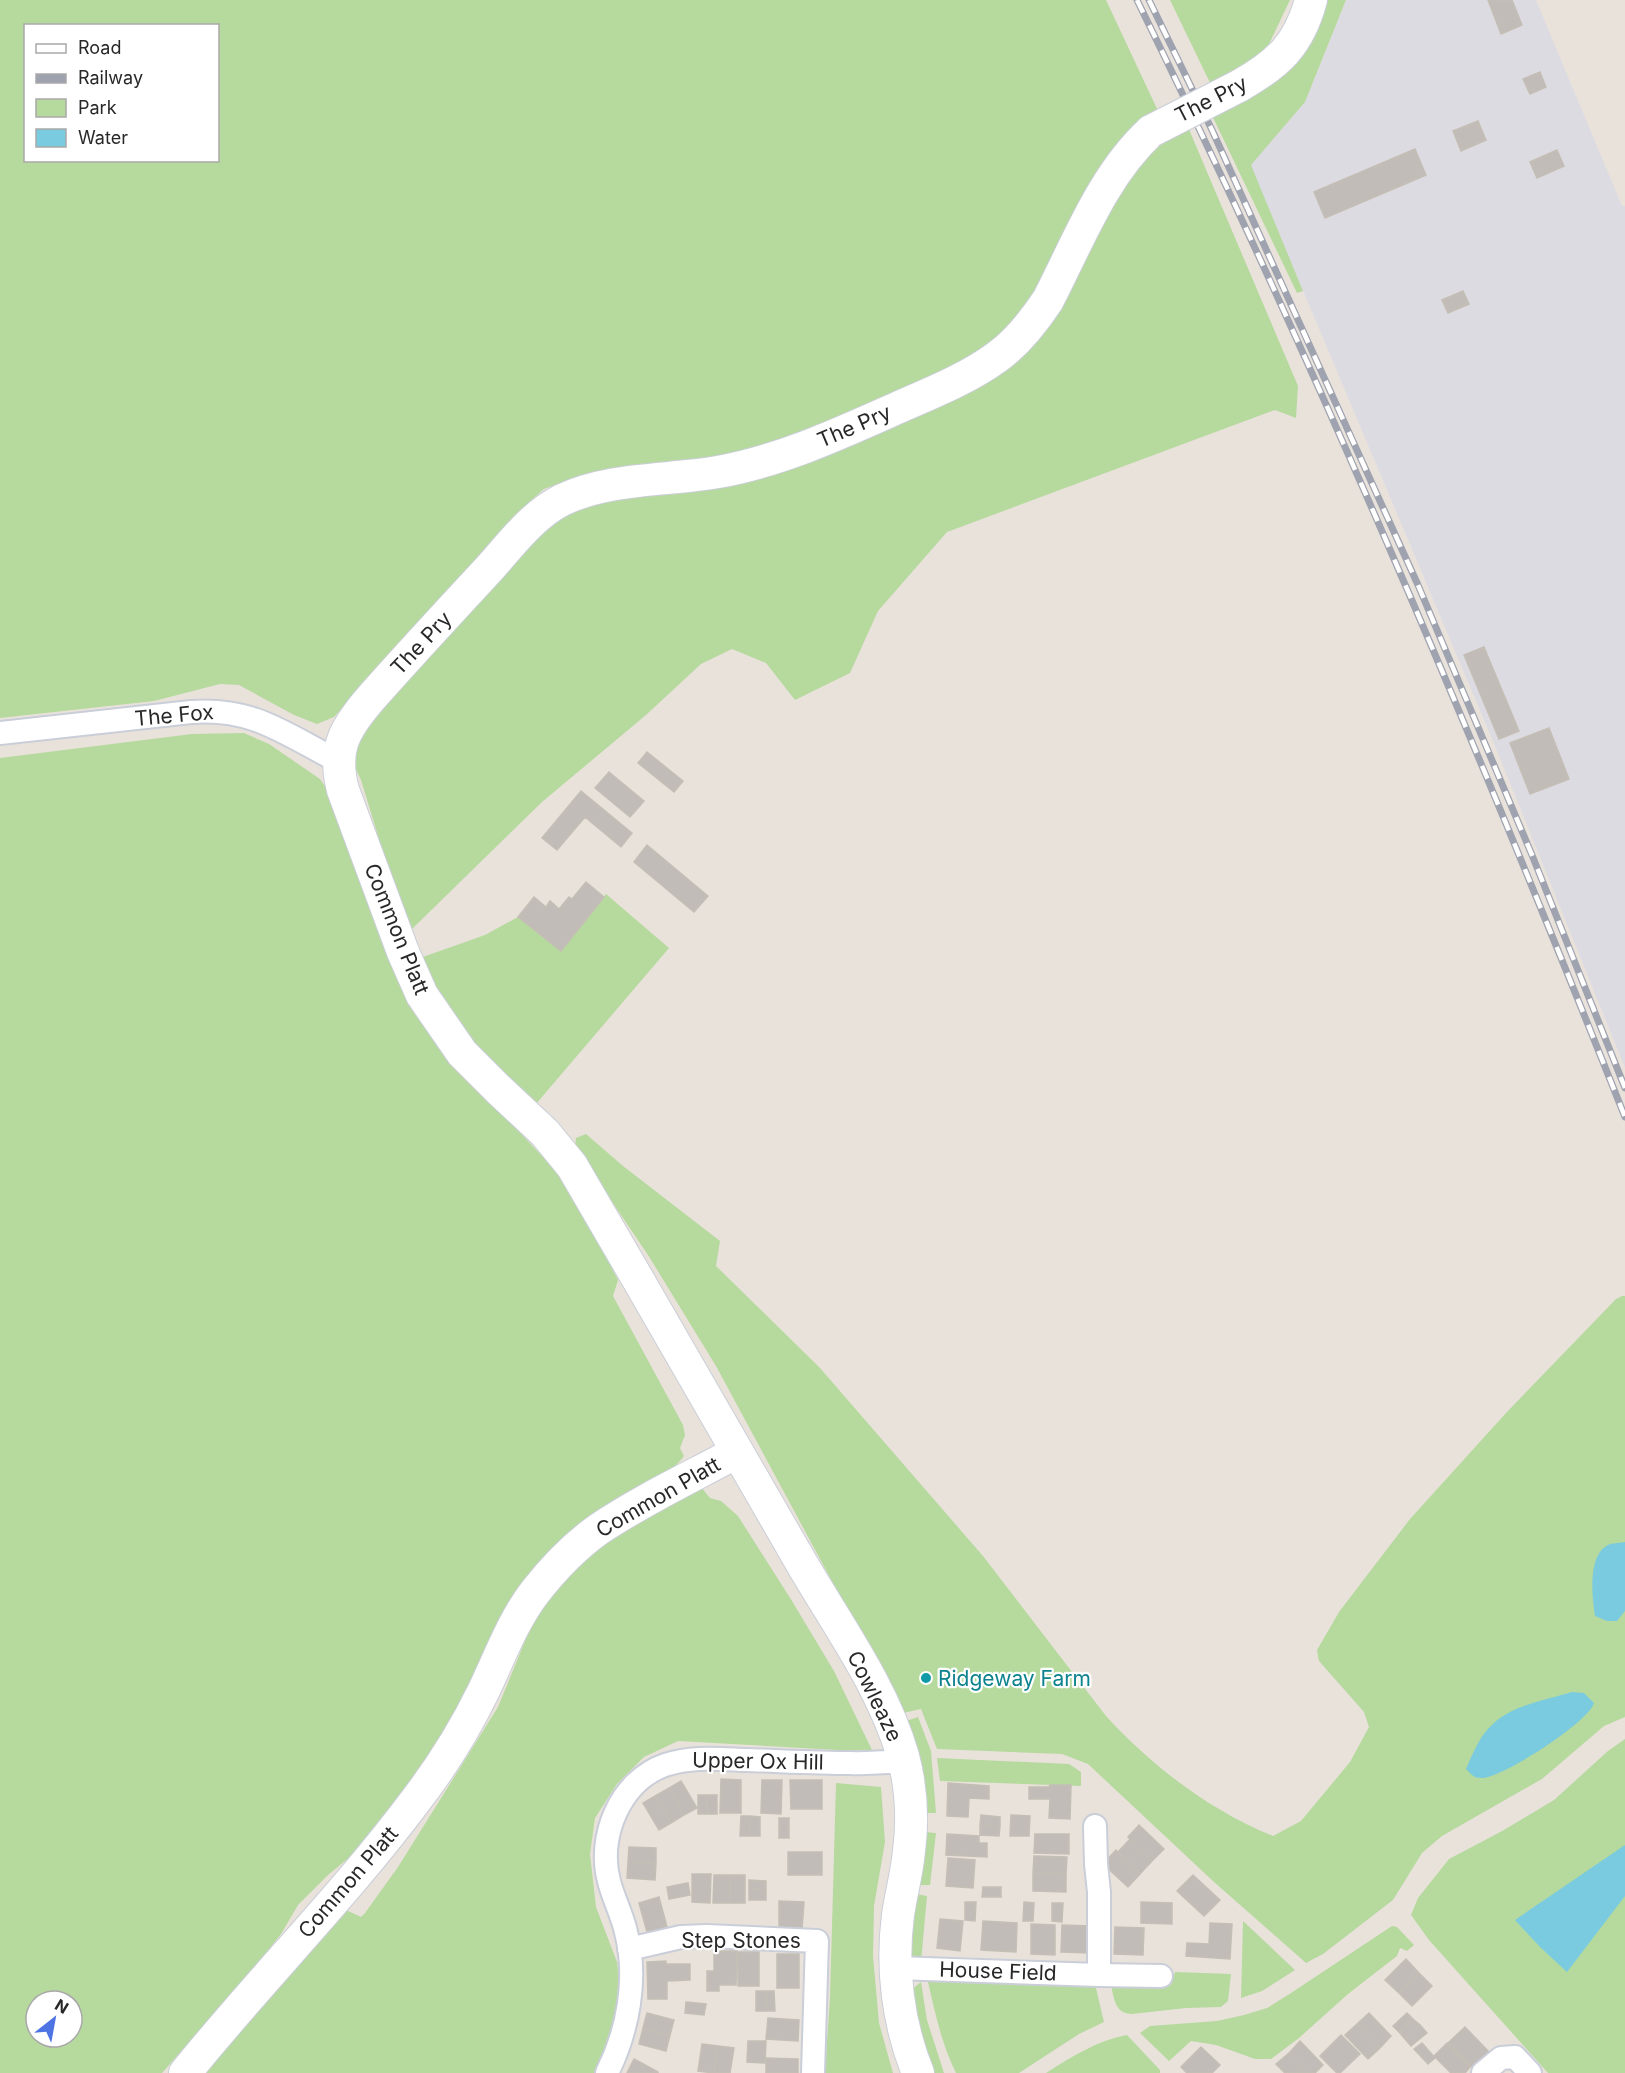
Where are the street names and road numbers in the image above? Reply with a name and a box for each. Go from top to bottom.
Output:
street label: The Pry [1171,70,1251,128]
street label: The Pry [813,399,895,453]
street label: The Pry [385,606,457,680]
street label: The Fox [133,699,215,731]
street label: Common Platt [359,860,435,998]
street label: Common Platt [591,1451,725,1543]
street label: Cowleaze [842,1647,908,1745]
street label: Upper Ox Hill [692,1747,824,1775]
street label: Common Platt [293,1821,403,1943]
street label: Step Stones [681,1928,801,1953]
street label: House Field [939,1956,1057,1986]

